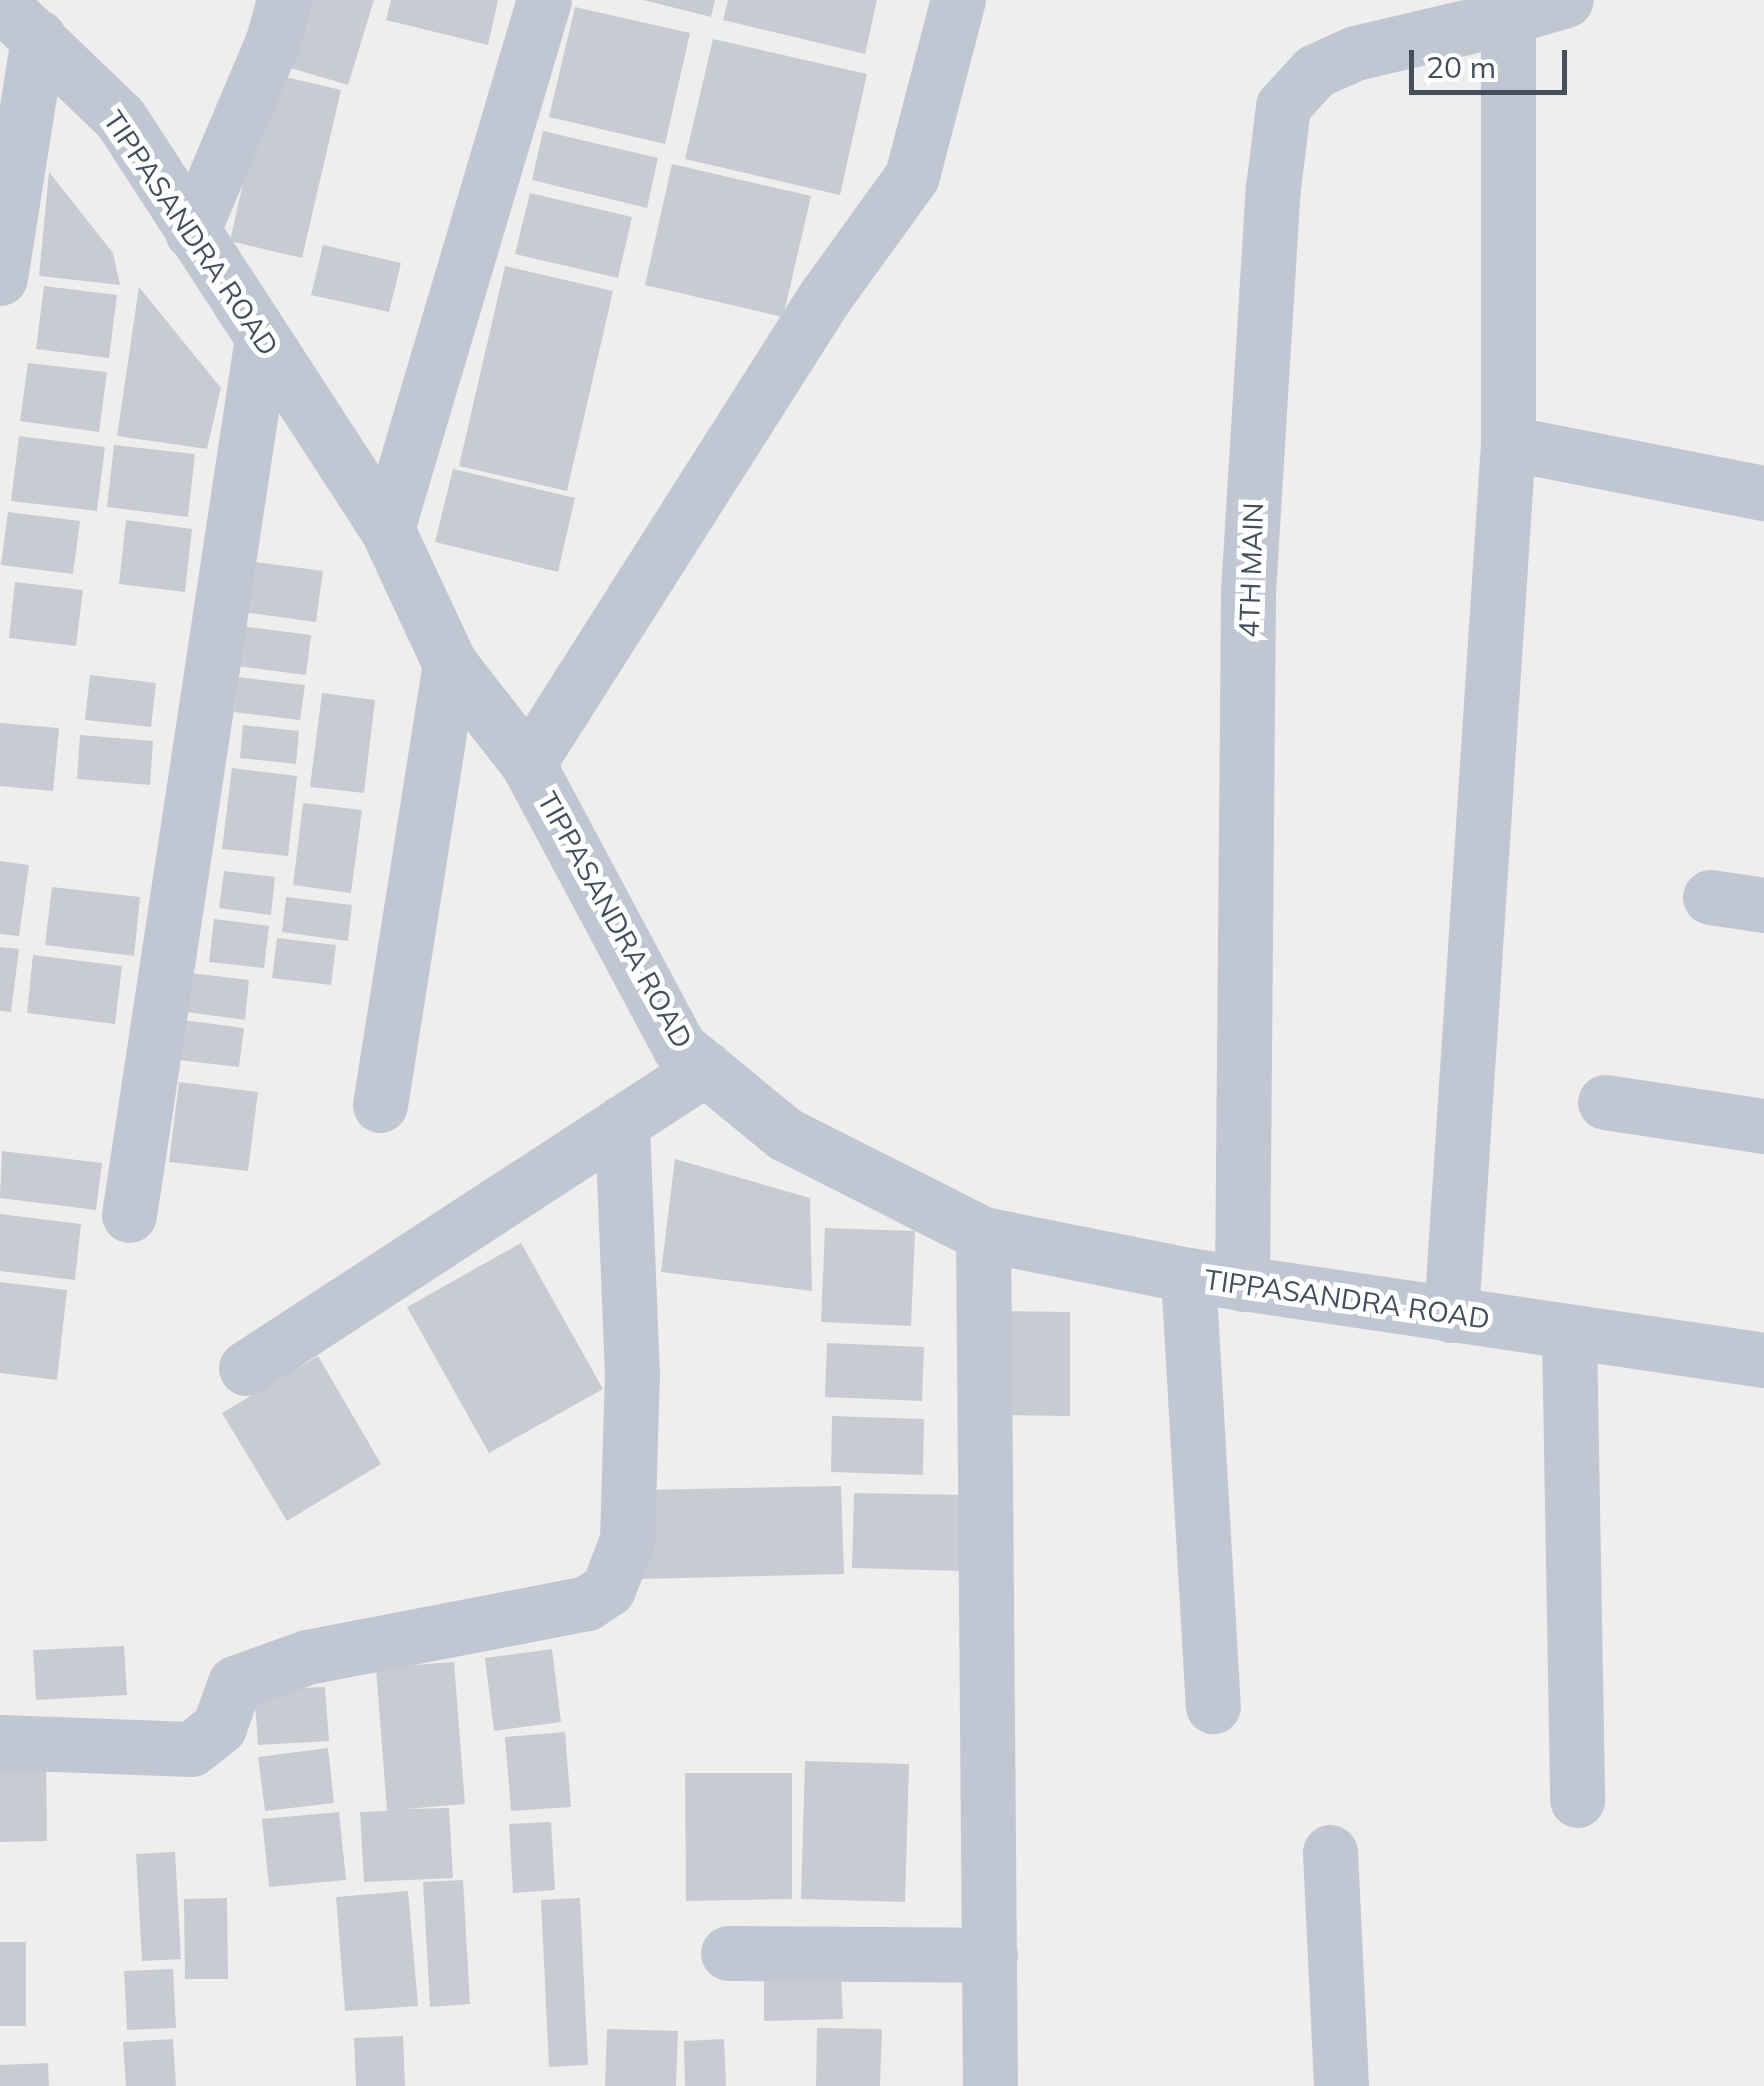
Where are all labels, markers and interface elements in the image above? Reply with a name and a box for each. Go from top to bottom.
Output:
scale bar [1414,30,1572,92]
text: 20 m [1426,48,1496,86]
street label: TIPPASANDRA ROAD [97,104,285,362]
street label: 4TH MAIN [1232,502,1270,638]
street label: TIPPASANDRA ROAD [531,786,699,1054]
street label: TIPPASANDRA ROAD [1202,1262,1492,1336]

